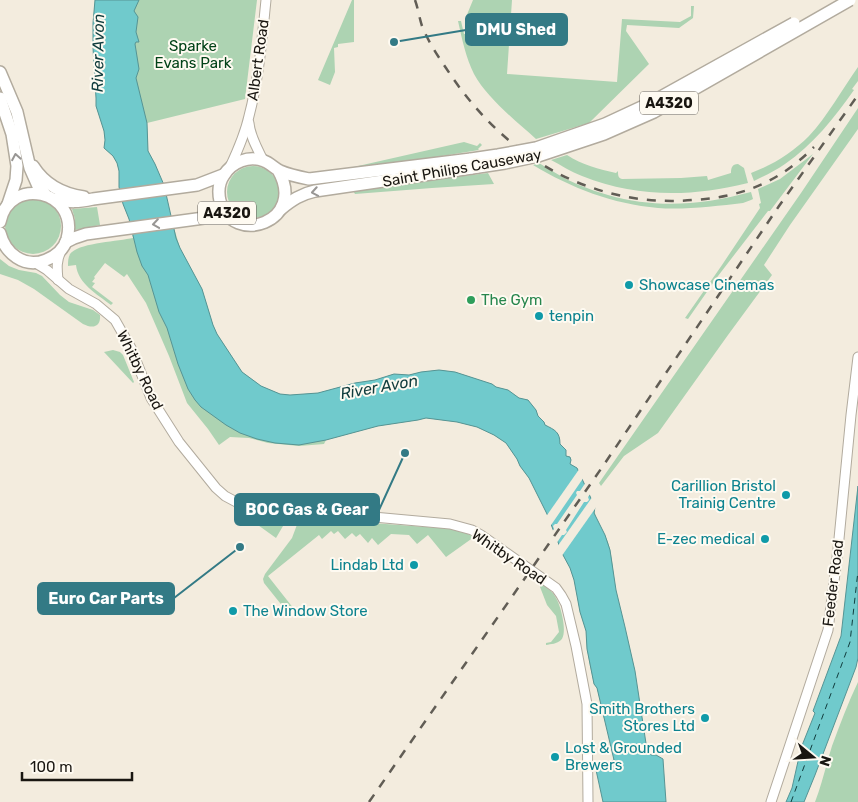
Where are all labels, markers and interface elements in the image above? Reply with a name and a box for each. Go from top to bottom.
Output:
water label: River Avon [88,13,108,93]
callout: DMU Shed [466,14,567,45]
street label: Albert Road [243,18,273,102]
text: DMU Shed [476,20,556,39]
park label: Sparke Evans Park [155,37,232,72]
road number: A4320 [640,92,698,115]
street label: Saint Philips Causeway [381,145,543,191]
one-way arrow [11,153,21,161]
one-way arrow [310,186,319,196]
road number: A4320 [198,202,256,224]
one-way arrow [151,219,160,229]
place label: Showcase Cinemas [639,276,775,294]
marker: Showcase Cinemas [623,279,635,291]
place label: The Gym [481,291,542,309]
marker: The Gym [465,294,477,306]
place label: tenpin [549,307,594,325]
marker: tenpin [533,310,545,322]
street label: Whitby Road [113,327,167,413]
water label: River Avon [339,371,419,403]
place label: Carillion Bristol Trainig Centre [671,477,776,512]
marker: Carillion Bristol Trainig Centre [780,489,792,501]
callout: BOC Gas & Gear [235,494,379,525]
text: BOC Gas & Gear [245,500,369,519]
street label: Whitby Road [468,525,550,589]
place label: E-zec medical [657,530,755,548]
marker: E-zec medical [759,533,771,545]
street label: Feeder Road [819,539,847,627]
place label: Lindab Ltd [331,556,404,574]
marker: Lindab Ltd [408,559,420,571]
callout: Euro Car Parts [38,583,174,614]
text: Euro Car Parts [48,589,164,608]
place label: The Window Store [243,602,368,620]
marker: The Window Store [227,605,239,617]
place label: Smith Brothers Stores Ltd [589,700,695,735]
marker: Smith Brothers Stores Ltd [699,712,711,724]
north arrow [788,732,838,782]
place label: Lost & Grounded Brewers [565,739,682,774]
scale bar [22,750,132,782]
marker: Lost & Grounded Brewers [549,751,561,763]
text: N [815,753,835,768]
text: 100 m [30,758,72,776]

